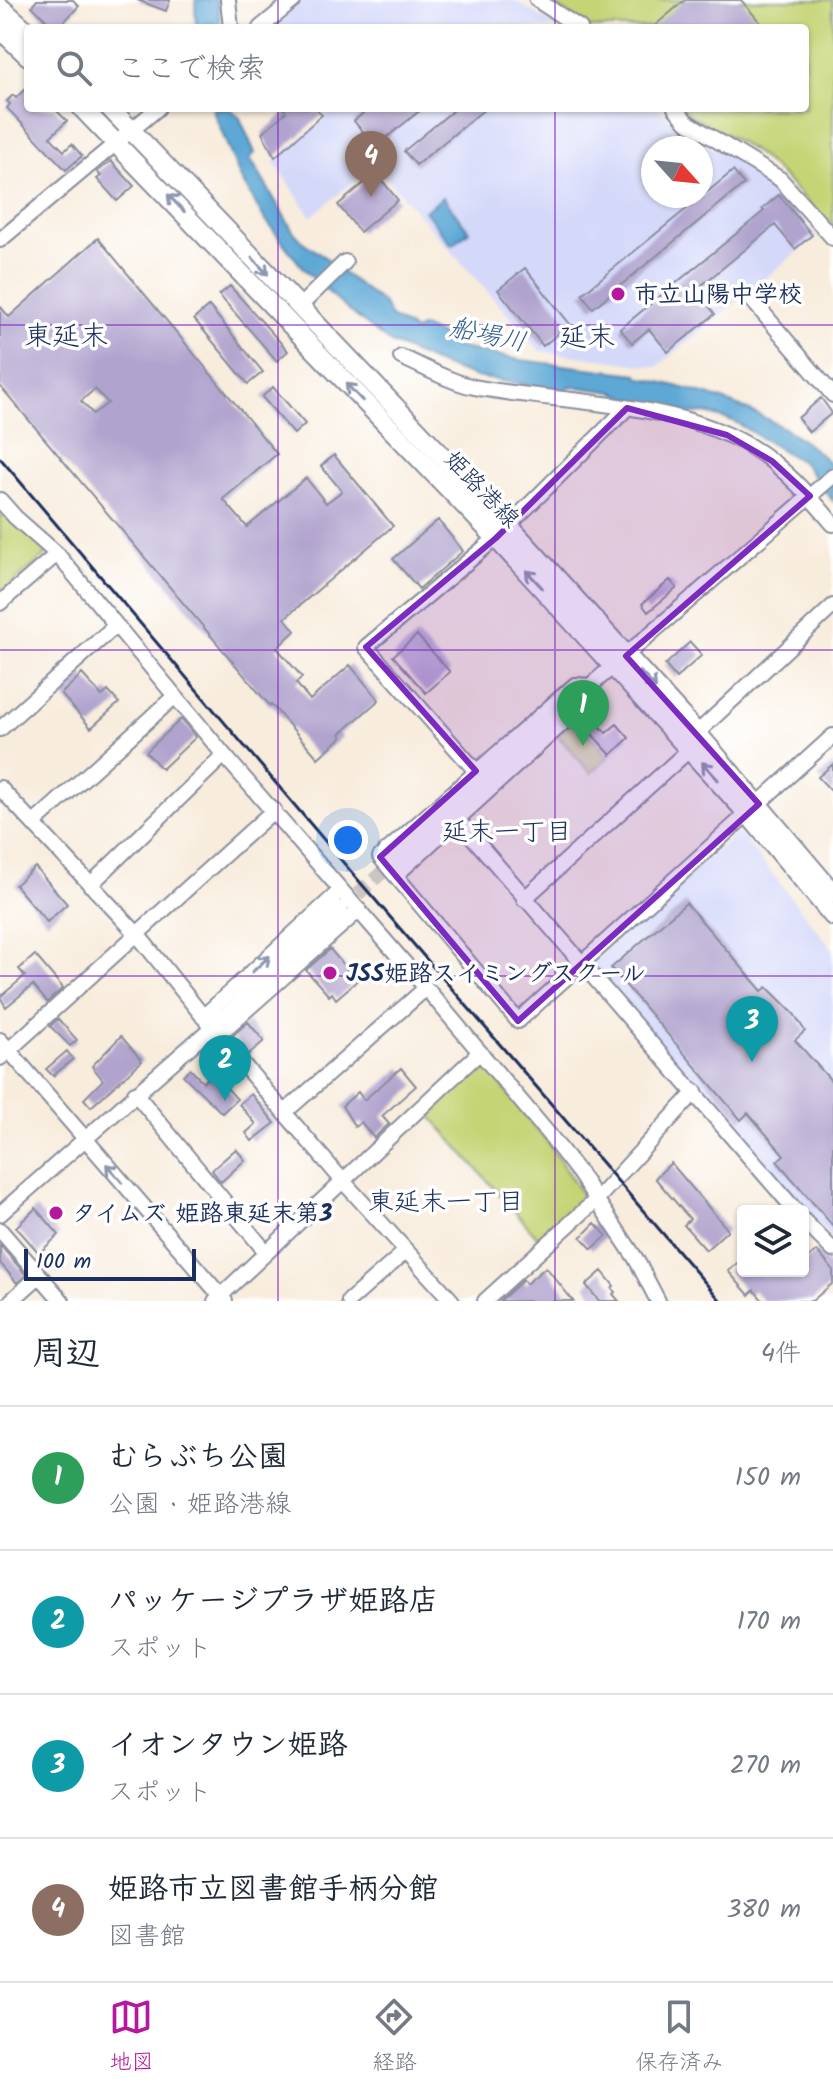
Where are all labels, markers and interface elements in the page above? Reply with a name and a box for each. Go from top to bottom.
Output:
search box [24,24,809,112]
icon: search [52,46,96,90]
text: ここで検索 [116,46,266,94]
pin: 4 [345,131,397,197]
north arrow [641,136,713,208]
one-way arrow [166,193,185,213]
one-way arrow [251,255,269,275]
place label: 市立山陽中学校 [634,276,802,315]
marker: 市立山陽中学校 [609,285,627,303]
water label: 船場川 [445,307,530,365]
district label: 東延末 [24,315,108,360]
district label: 延末 [559,316,615,361]
one-way arrow [345,382,364,402]
street label: 姫路港線 [434,442,528,538]
one-way arrow [526,570,544,590]
one-way arrow [639,670,658,690]
pin: 1 [557,680,609,746]
one-way arrow [701,762,719,782]
district label: 延末一丁目 [442,812,572,854]
your location [328,820,368,860]
one-way arrow [250,955,270,973]
place label: JSS姫路スイミングスクール [346,955,646,994]
marker: JSS姫路スイミングスクール [321,964,339,982]
pin: 3 [726,996,778,1062]
pin: 2 [199,1035,251,1101]
one-way arrow [106,1164,124,1184]
district label: 東延末一丁目 [368,1182,524,1224]
place label: タイムズ 姫路東延末第3 [72,1195,332,1234]
marker: タイムズ 姫路東延末第3 [47,1204,65,1222]
map controls [737,1205,809,1277]
button: layers [737,1205,809,1277]
scale bar [24,1245,196,1281]
text: 100 m [36,1245,91,1280]
text: 周辺 [32,1328,100,1382]
text: 4件 [761,1333,801,1375]
text: むらぶち公園 [108,1434,288,1482]
text: 1 [54,1457,62,1499]
text: 150 m [735,1457,801,1499]
text: 公園 · 姫路港線 [108,1484,291,1526]
text: パッケージプラザ姫路店 [108,1578,439,1626]
text: 2 [50,1601,66,1643]
text: 170 m [737,1601,801,1643]
text: スポット [108,1628,212,1670]
text: イオンタウン姫路 [108,1722,347,1770]
text: 3 [51,1745,65,1787]
text: 270 m [730,1745,801,1787]
text: スポット [108,1772,212,1814]
text: 姫路市立図書館手柄分館 [108,1866,438,1914]
text: 4 [51,1889,65,1931]
text: 380 m [726,1889,801,1931]
text: 図書館 [108,1916,186,1958]
tab: 地図 [109,1995,154,2081]
tab: 経路 [372,1995,417,2081]
tab: 保存済み [635,1995,724,2081]

